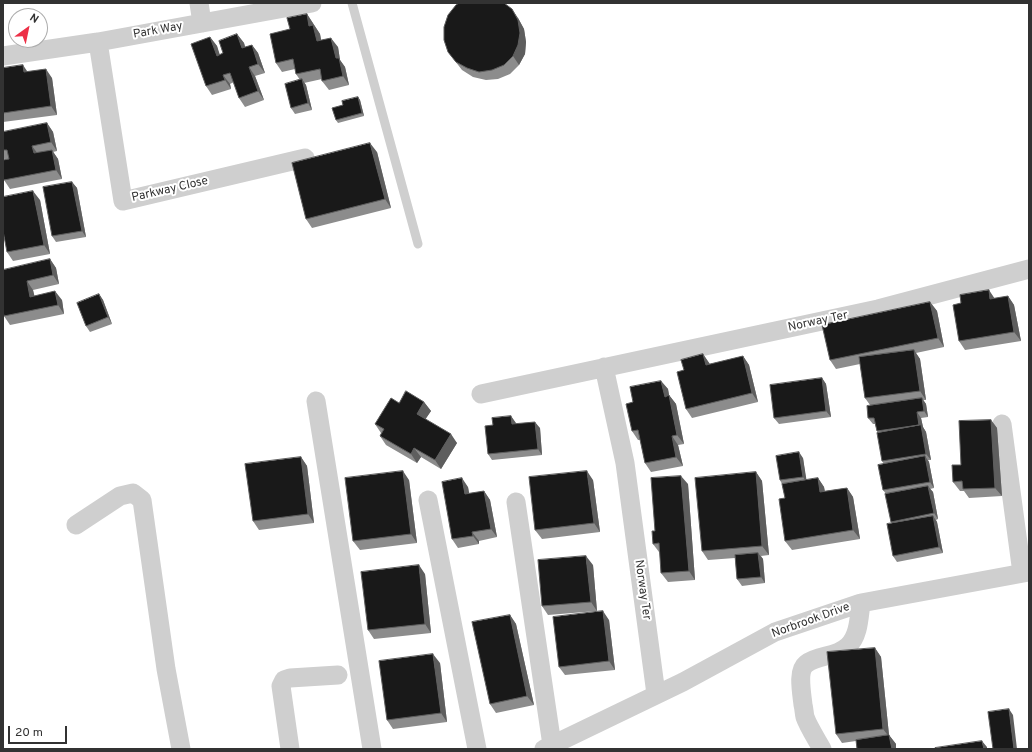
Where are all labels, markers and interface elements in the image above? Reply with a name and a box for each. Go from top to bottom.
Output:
north arrow [8,8,48,48]
text: N [27,11,41,27]
street label: Park Way [132,20,184,42]
street label: Parkway Close [130,174,210,206]
street label: Norway Ter [787,309,849,335]
street label: Norway Ter [631,559,653,621]
street label: Norbrook Drive [770,600,852,642]
scale bar [10,718,69,744]
text: 20 m [15,725,43,741]

